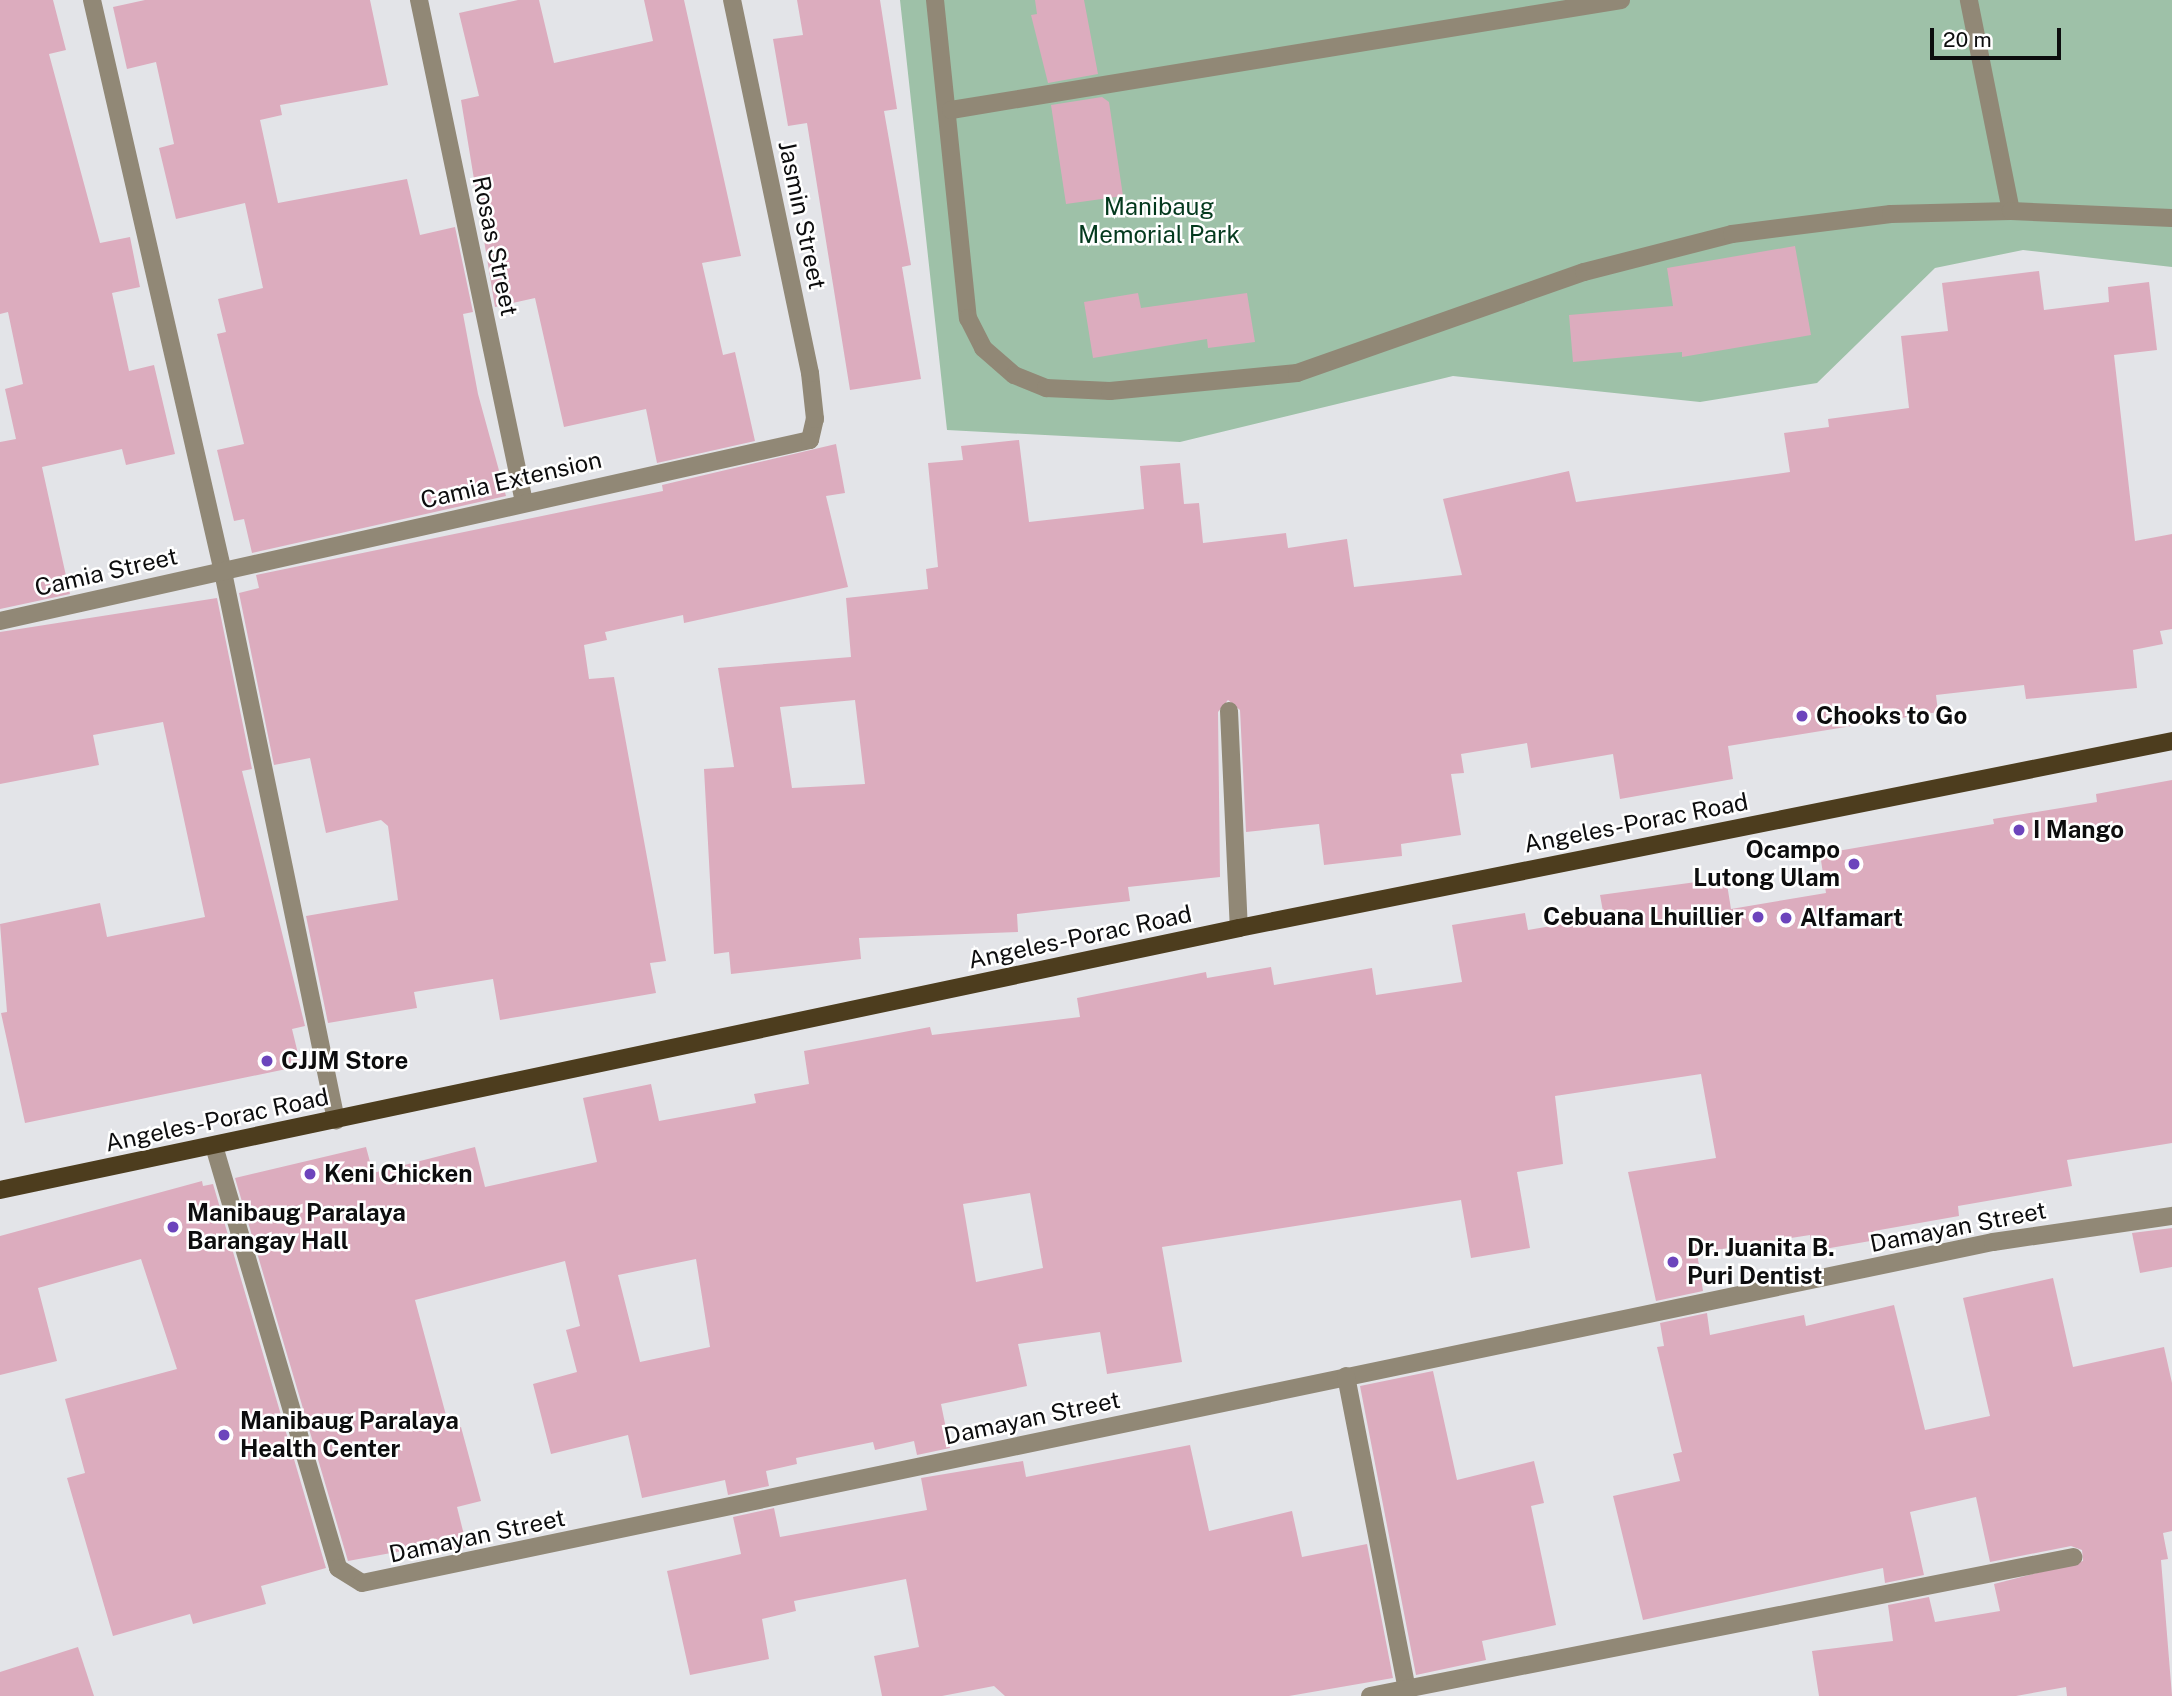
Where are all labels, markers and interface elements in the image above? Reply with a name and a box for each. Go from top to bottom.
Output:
scale bar [1934,14,2065,58]
text: 20 m [1943,27,1992,52]
street label: Jasmin Street [772,138,832,292]
street label: Rosas Street [466,173,524,319]
park label: Manibaug Memorial Park [1078,193,1240,249]
street label: Camia Extension [418,445,604,515]
street label: Camia Street [32,542,180,602]
place label: Chooks to Go [1816,702,1967,730]
marker: Chooks to Go [1794,708,1810,724]
street label: Angeles-Porac Road [1521,787,1751,859]
place label: I Mango [2033,816,2124,844]
marker: I Mango [2011,822,2027,838]
place label: Ocampo Lutong Ulam [1693,836,1840,892]
marker: Ocampo Lutong Ulam [1846,856,1862,872]
street label: Angeles-Porac Road [966,899,1194,975]
place label: Cebuana Lhuillier [1543,903,1744,931]
place label: Alfamart [1800,904,1903,932]
marker: Cebuana Lhuillier [1750,909,1766,925]
marker: Alfamart [1778,910,1794,926]
place label: CJJM Store [281,1047,408,1075]
marker: CJJM Store [259,1053,275,1069]
street label: Angeles-Porac Road [103,1082,331,1158]
place label: Keni Chicken [324,1160,473,1188]
marker: Keni Chicken [302,1166,318,1182]
street label: Damayan Street [1867,1196,2049,1258]
place label: Manibaug Paralaya Barangay Hall [187,1199,406,1255]
marker: Manibaug Paralaya Barangay Hall [165,1219,181,1235]
place label: Dr. Juanita B. Puri Dentist [1687,1234,1835,1290]
marker: Dr. Juanita B. Puri Dentist [1665,1254,1681,1270]
street label: Damayan Street [941,1385,1123,1451]
place label: Manibaug Paralaya Health Center [240,1407,459,1463]
marker: Manibaug Paralaya Health Center [214,1425,234,1445]
street label: Damayan Street [386,1503,568,1569]

